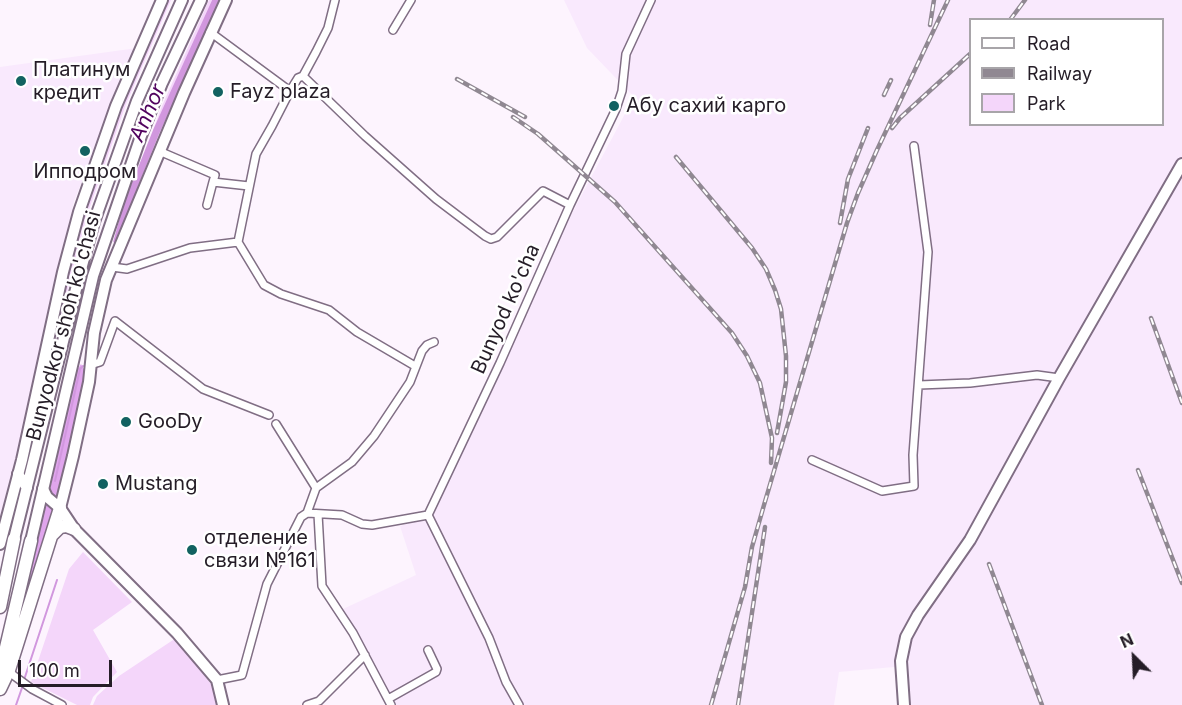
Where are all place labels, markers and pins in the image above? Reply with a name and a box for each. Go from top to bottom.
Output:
place label: Платинум кредит [33,58,131,105]
marker: Платинум кредит [14,74,28,88]
place label: Fayz plaza [230,80,331,104]
marker: Fayz plaza [211,85,225,99]
place label: Абу сахий карго [626,94,786,118]
marker: Абу сахий карго [607,99,621,113]
marker: Ипподром [78,144,92,158]
place label: Ипподром [34,160,136,184]
place label: GooDy [138,410,203,434]
marker: GooDy [119,415,133,429]
place label: Mustang [115,472,197,496]
marker: Mustang [96,477,110,491]
place label: отделение связи №161 [204,526,316,573]
marker: отделение связи №161 [185,543,199,557]

